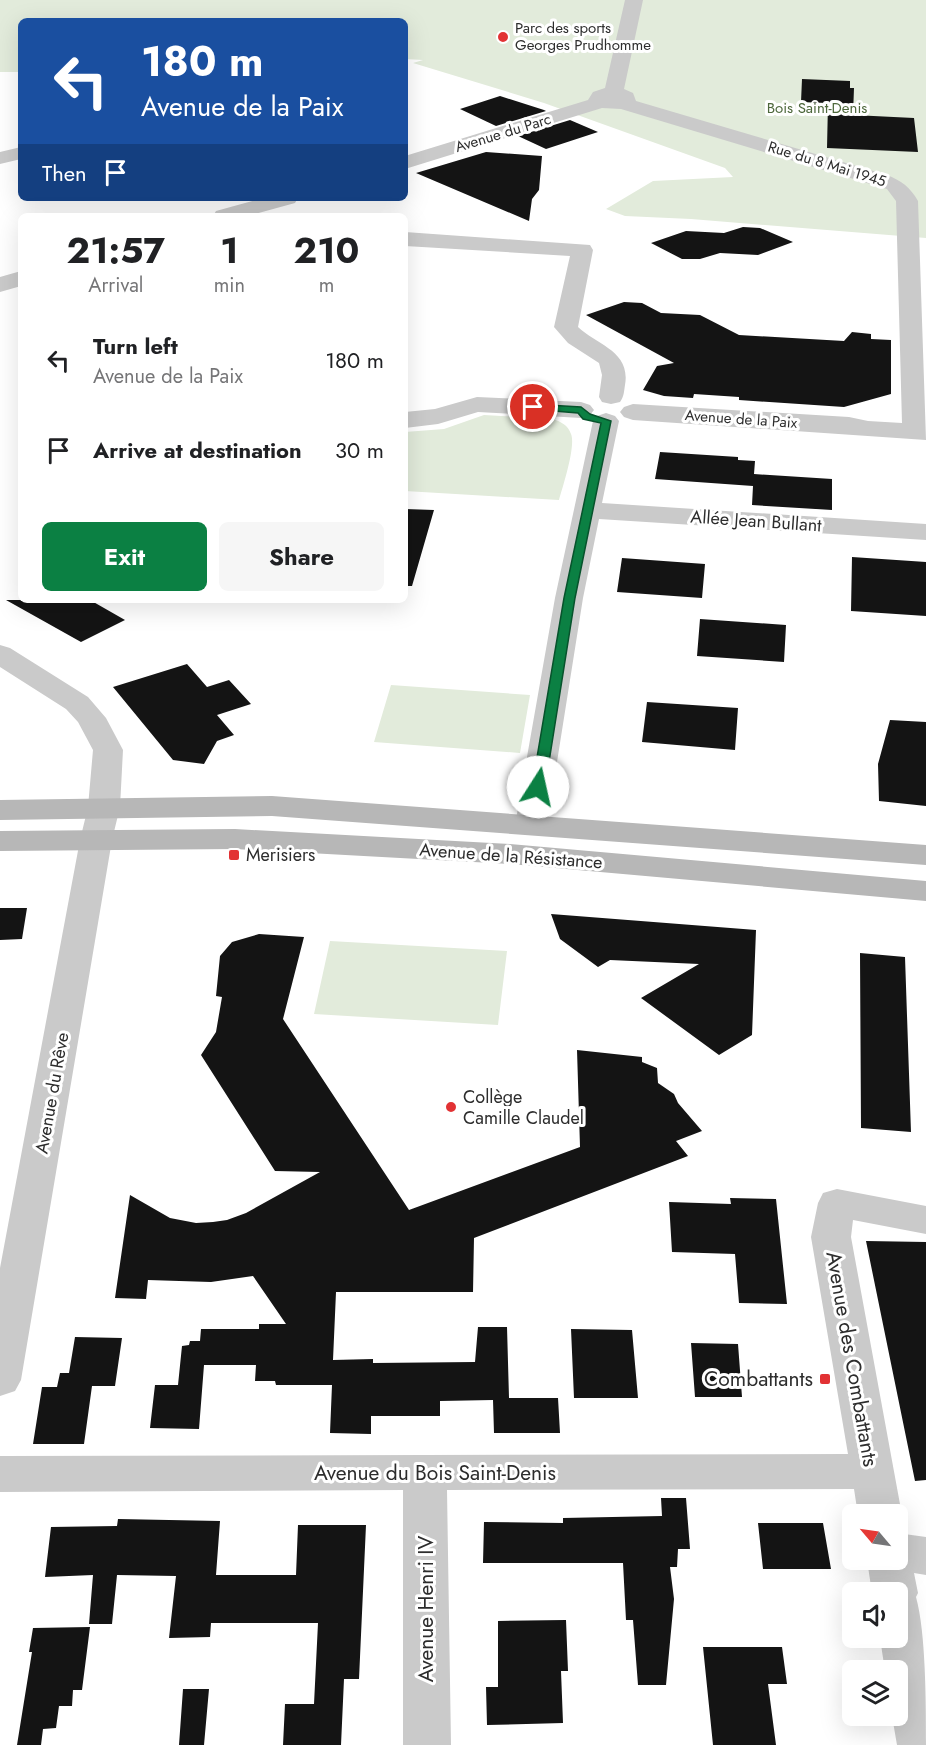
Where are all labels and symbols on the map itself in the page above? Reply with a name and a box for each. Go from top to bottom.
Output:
place label: Parc des sports Georges Prudhomme [515,17,651,56]
marker: Parc des sports Georges Prudhomme [496,30,510,44]
park label: Bois Saint-Denis [767,97,867,119]
street label: Avenue du Parc [452,108,554,158]
street label: Rue du 8 Mai 1945 [765,136,889,192]
pin [507,381,558,432]
street label: Avenue de la Paix [684,404,798,434]
street label: Allée Jean Bullant [690,503,823,539]
position arrow [506,755,570,819]
street label: Avenue de la Résistance [419,837,603,875]
place label: Merisiers [246,842,315,868]
marker: Merisiers [227,848,241,862]
street label: Avenue du Rêve [29,1030,75,1156]
place label: Collège Camille Claudel [463,1084,584,1131]
marker: Collège Camille Claudel [444,1100,458,1114]
street label: Avenue des Combattants [818,1249,886,1469]
place label: Combattants [704,1364,813,1394]
marker: Combattants [818,1372,832,1386]
street label: Avenue du Bois Saint-Denis [314,1458,556,1488]
north arrow [842,1504,908,1570]
street label: Avenue Henri IV [411,1536,441,1682]

